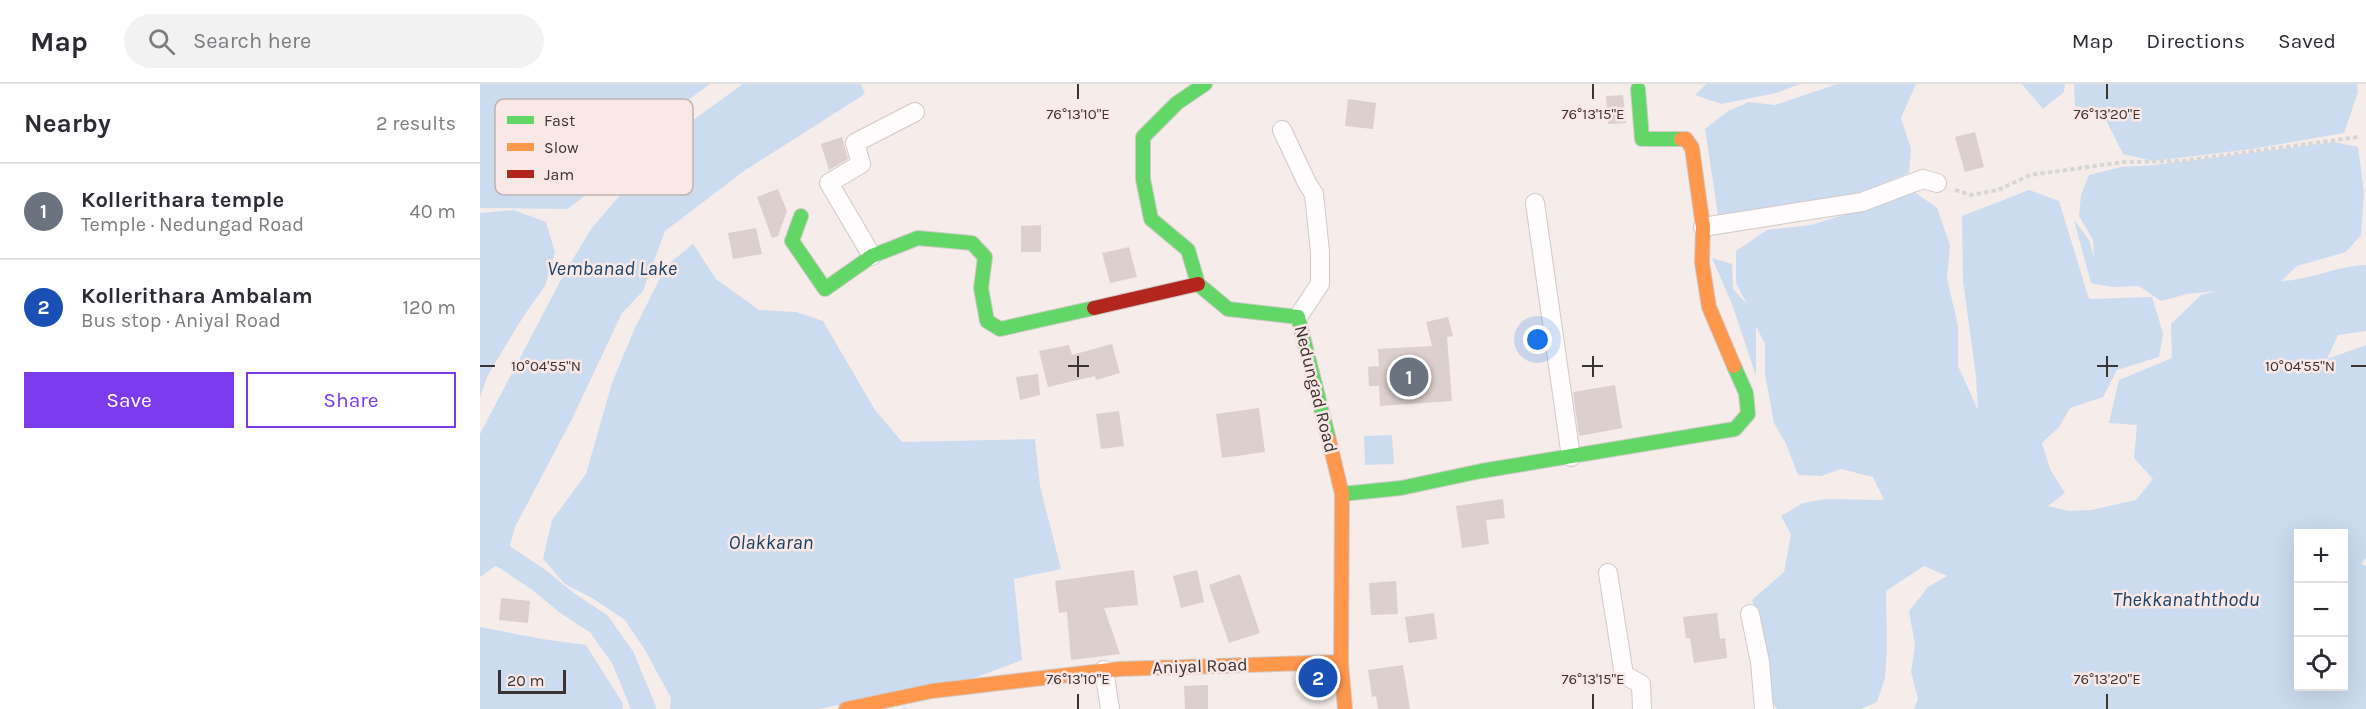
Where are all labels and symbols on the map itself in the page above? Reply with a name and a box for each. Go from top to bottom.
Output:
legend [495,99,693,195]
text: 76°13'10"E [1046,105,1110,123]
text: 76°13'15"E [1561,105,1625,123]
text: 76°13'20"E [2073,105,2141,123]
text: Fast [544,111,575,130]
text: Slow [544,138,579,157]
text: Jam [544,165,574,184]
water label: Vembanad Lake [547,257,677,280]
street label: Nedungad Road [1290,323,1342,455]
your location [1523,325,1552,354]
pin: 1 [1390,354,1428,400]
text: 10°04'55"N [511,357,581,375]
text: 10°04'55"N [2265,357,2335,375]
water label: Olakkaran [729,531,813,554]
water label: Thekkanaththodu [2112,588,2260,611]
street label: Aniyal Road [1152,653,1248,679]
pin: 2 [1298,656,1338,700]
scale bar [498,667,566,694]
text: 76°13'10"E [1046,670,1110,688]
text: 76°13'15"E [1561,670,1625,688]
text: 76°13'20"E [2073,670,2141,688]

